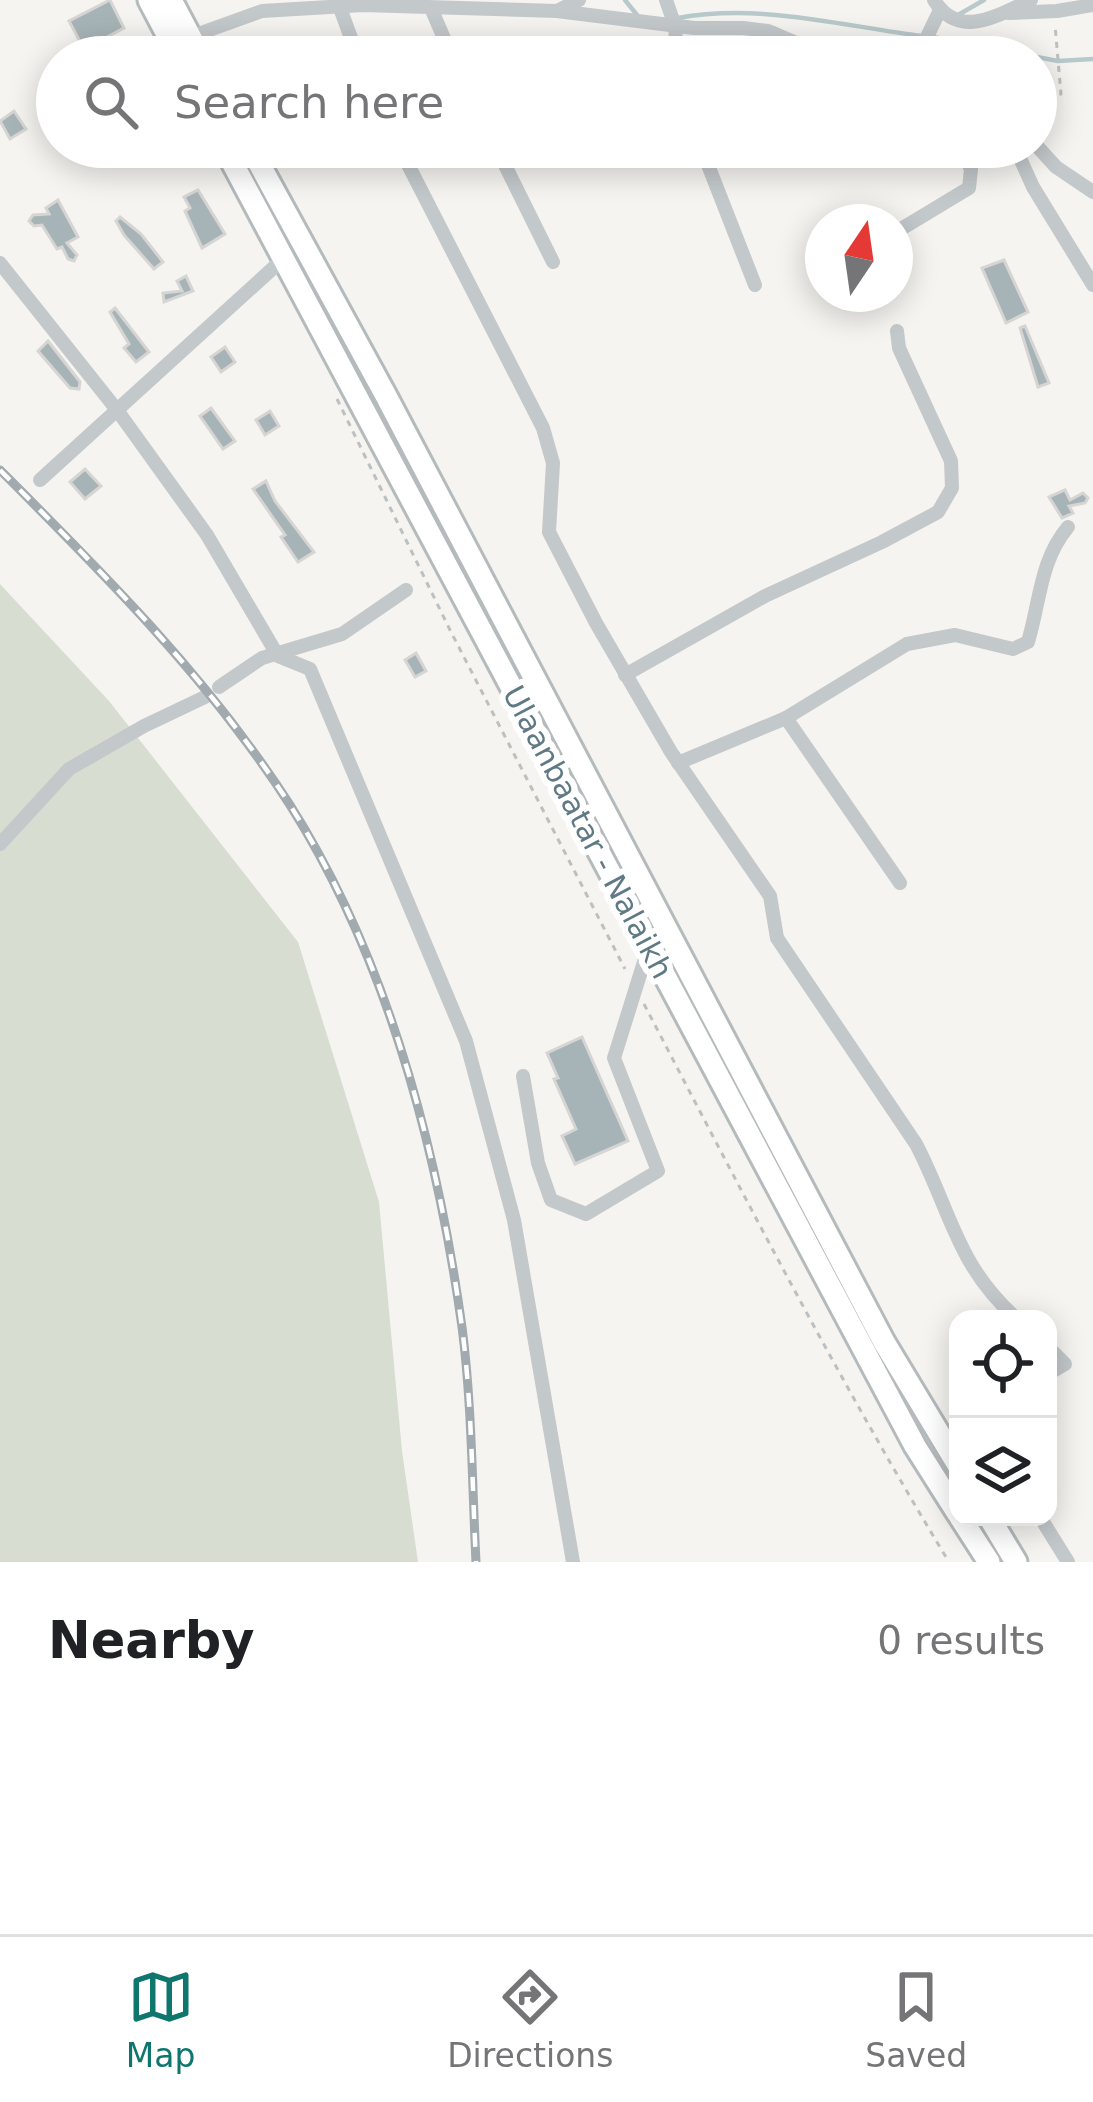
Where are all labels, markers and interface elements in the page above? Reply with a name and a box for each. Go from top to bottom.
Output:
search box [36,36,1057,168]
icon: search [78,69,144,135]
text: Search here [174,76,444,129]
north arrow [805,204,913,312]
street label: Ulaanbaatar - Nalaikh [496,680,680,984]
map controls [949,1310,1057,1526]
button: locate [949,1310,1057,1418]
button: layers [949,1418,1057,1526]
text: Nearby [48,1611,255,1670]
text: 0 results [877,1618,1045,1663]
tab: Map [126,1964,196,2075]
tab: Directions [447,1964,613,2075]
tab: Saved [865,1964,967,2075]

